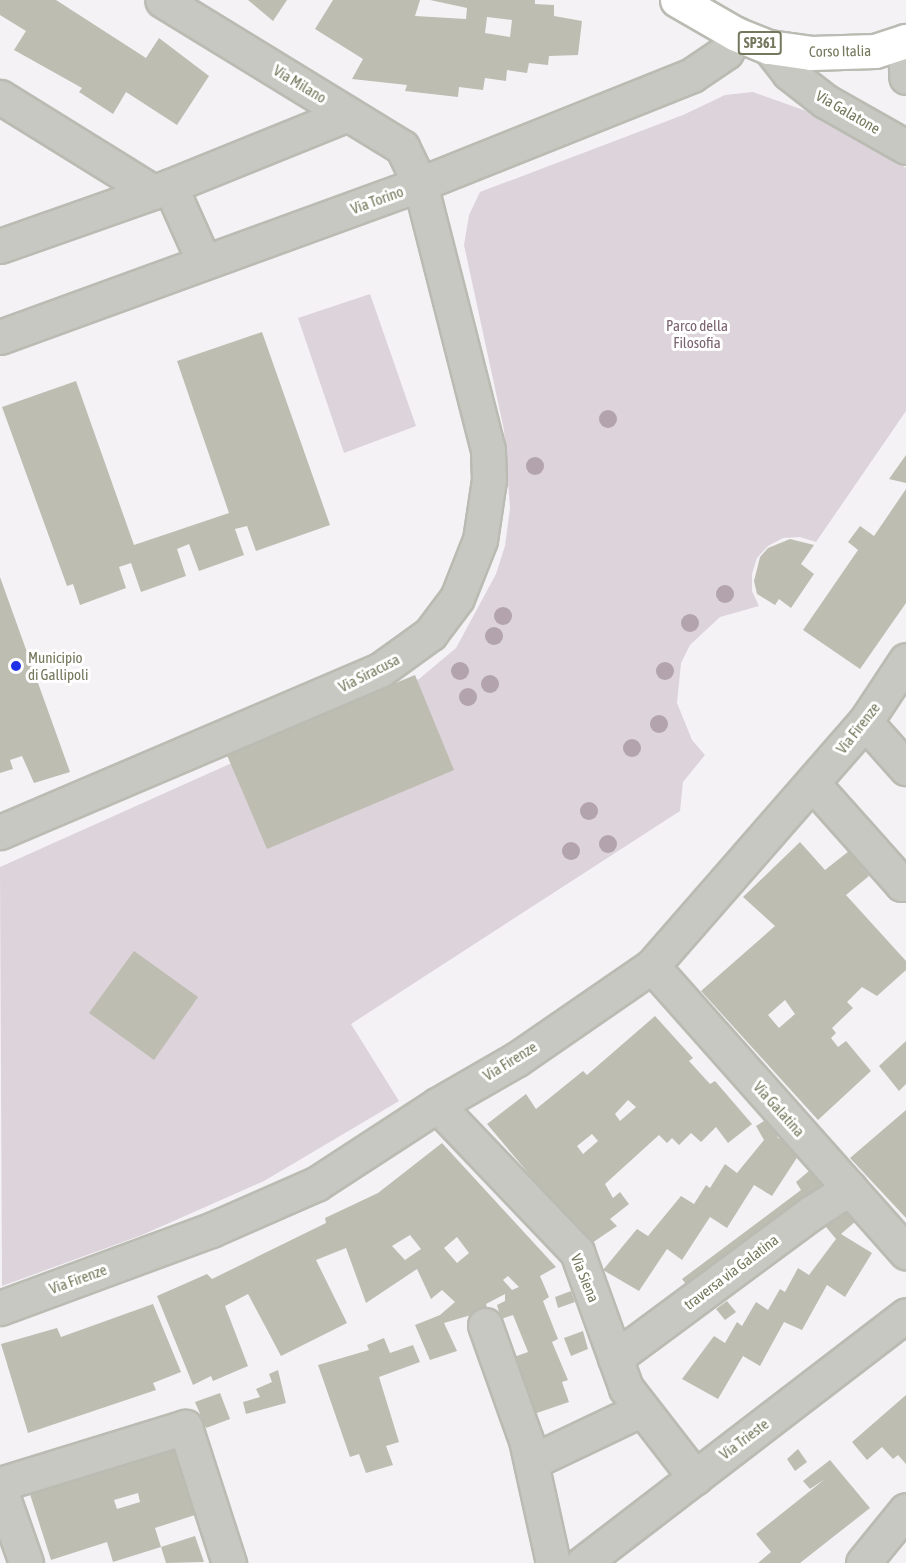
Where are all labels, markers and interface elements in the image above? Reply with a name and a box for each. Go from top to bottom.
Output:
road number: SP361 [738,32,783,54]
street label: Corso Italia [809,41,871,61]
street label: Via Milano [270,61,330,107]
street label: Via Galatone [813,86,883,138]
street label: Via Torino [348,182,406,218]
park label: Parco della Filosofia [666,316,728,351]
place label: Municipio di Gallipoli [28,648,89,683]
street label: Via Siracusa [336,650,402,696]
marker: Municipio di Gallipoli [9,659,23,673]
street label: Via Firenze [832,699,884,757]
street label: Via Firenze [480,1037,540,1085]
street label: Via Galatina [750,1078,808,1140]
street label: traversa via Galatina [680,1231,782,1313]
street label: Via Siena [567,1251,603,1305]
street label: Via Firenze [47,1260,109,1298]
street label: Via Trieste [716,1415,772,1463]

